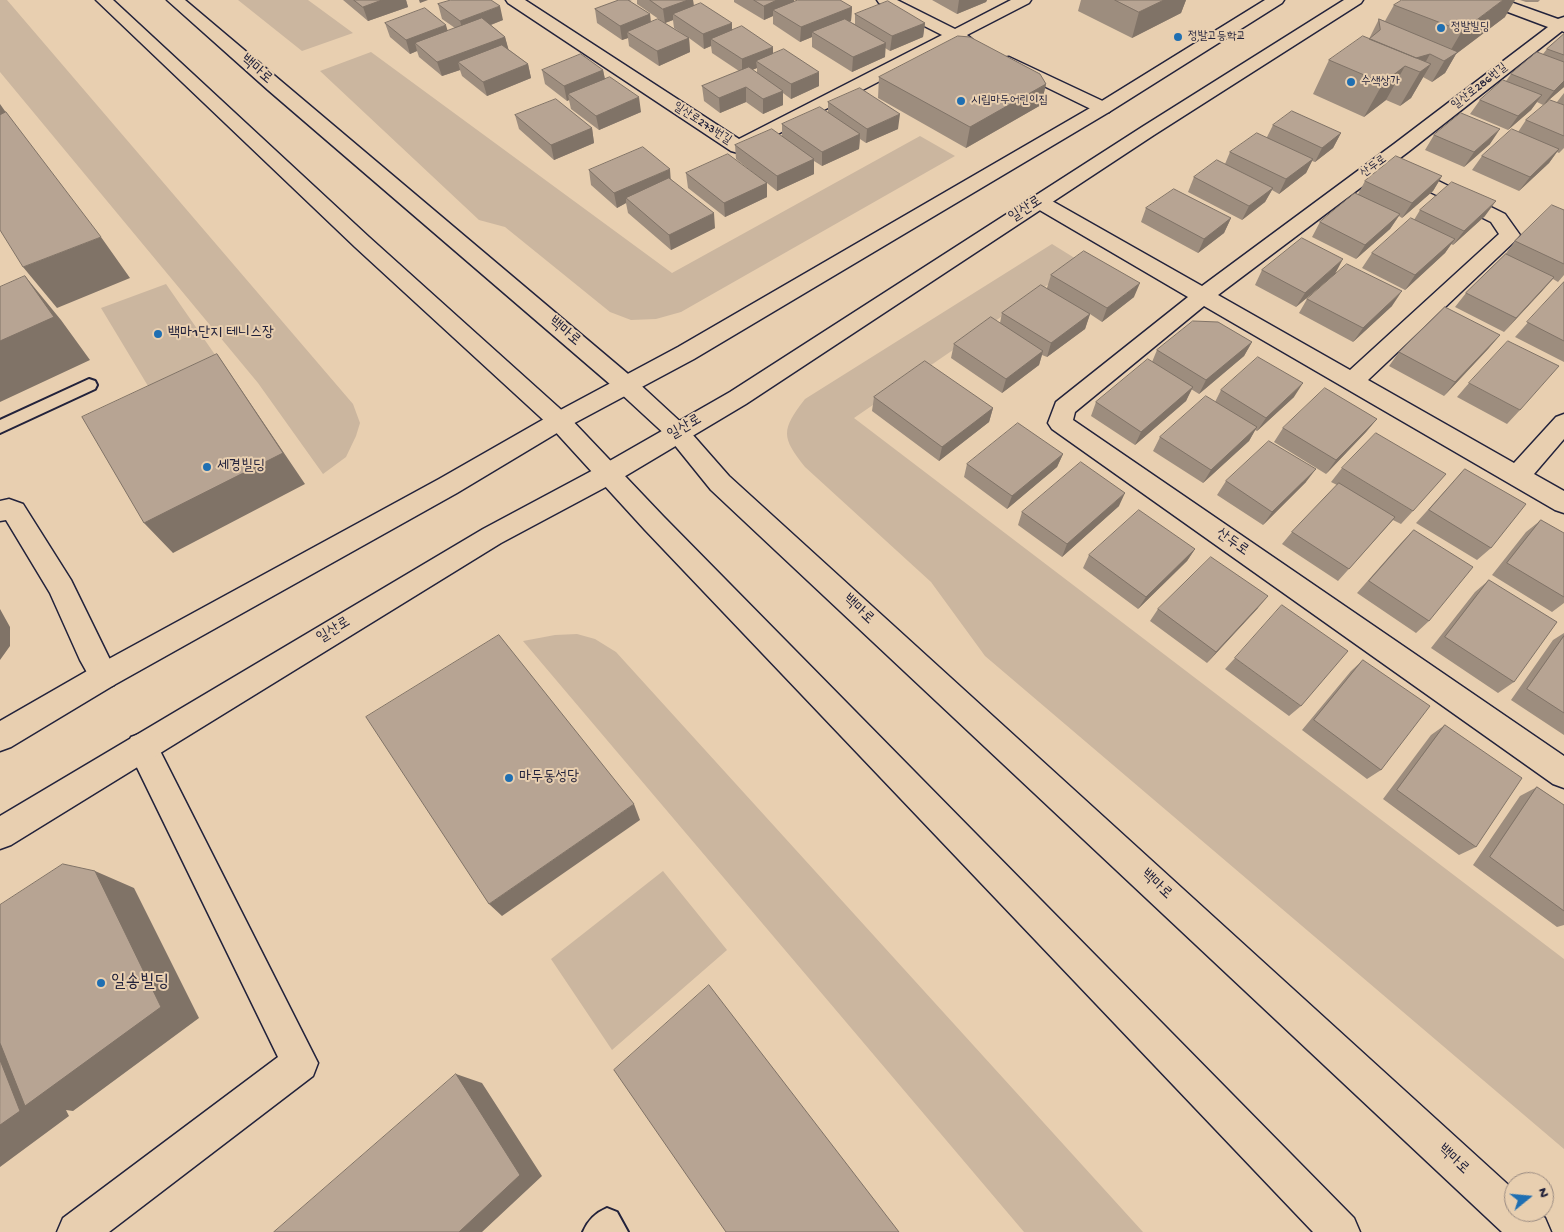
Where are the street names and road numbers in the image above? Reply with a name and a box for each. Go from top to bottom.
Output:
street label: 백마로 [236,51,276,89]
street label: 일산로286번길 [1449,61,1511,113]
street label: 일산로273번길 [670,100,734,148]
street label: 산두로 [1358,153,1390,181]
street label: 일산로 [1006,193,1046,227]
street label: 백마로 [544,313,584,351]
street label: 일산로 [665,411,705,445]
street label: 산두로 [1212,525,1252,561]
street label: 백마로 [839,591,877,629]
street label: 일산로 [314,614,354,648]
street label: 백마로 [1137,866,1175,904]
street label: 백마로 [1434,1141,1472,1179]

